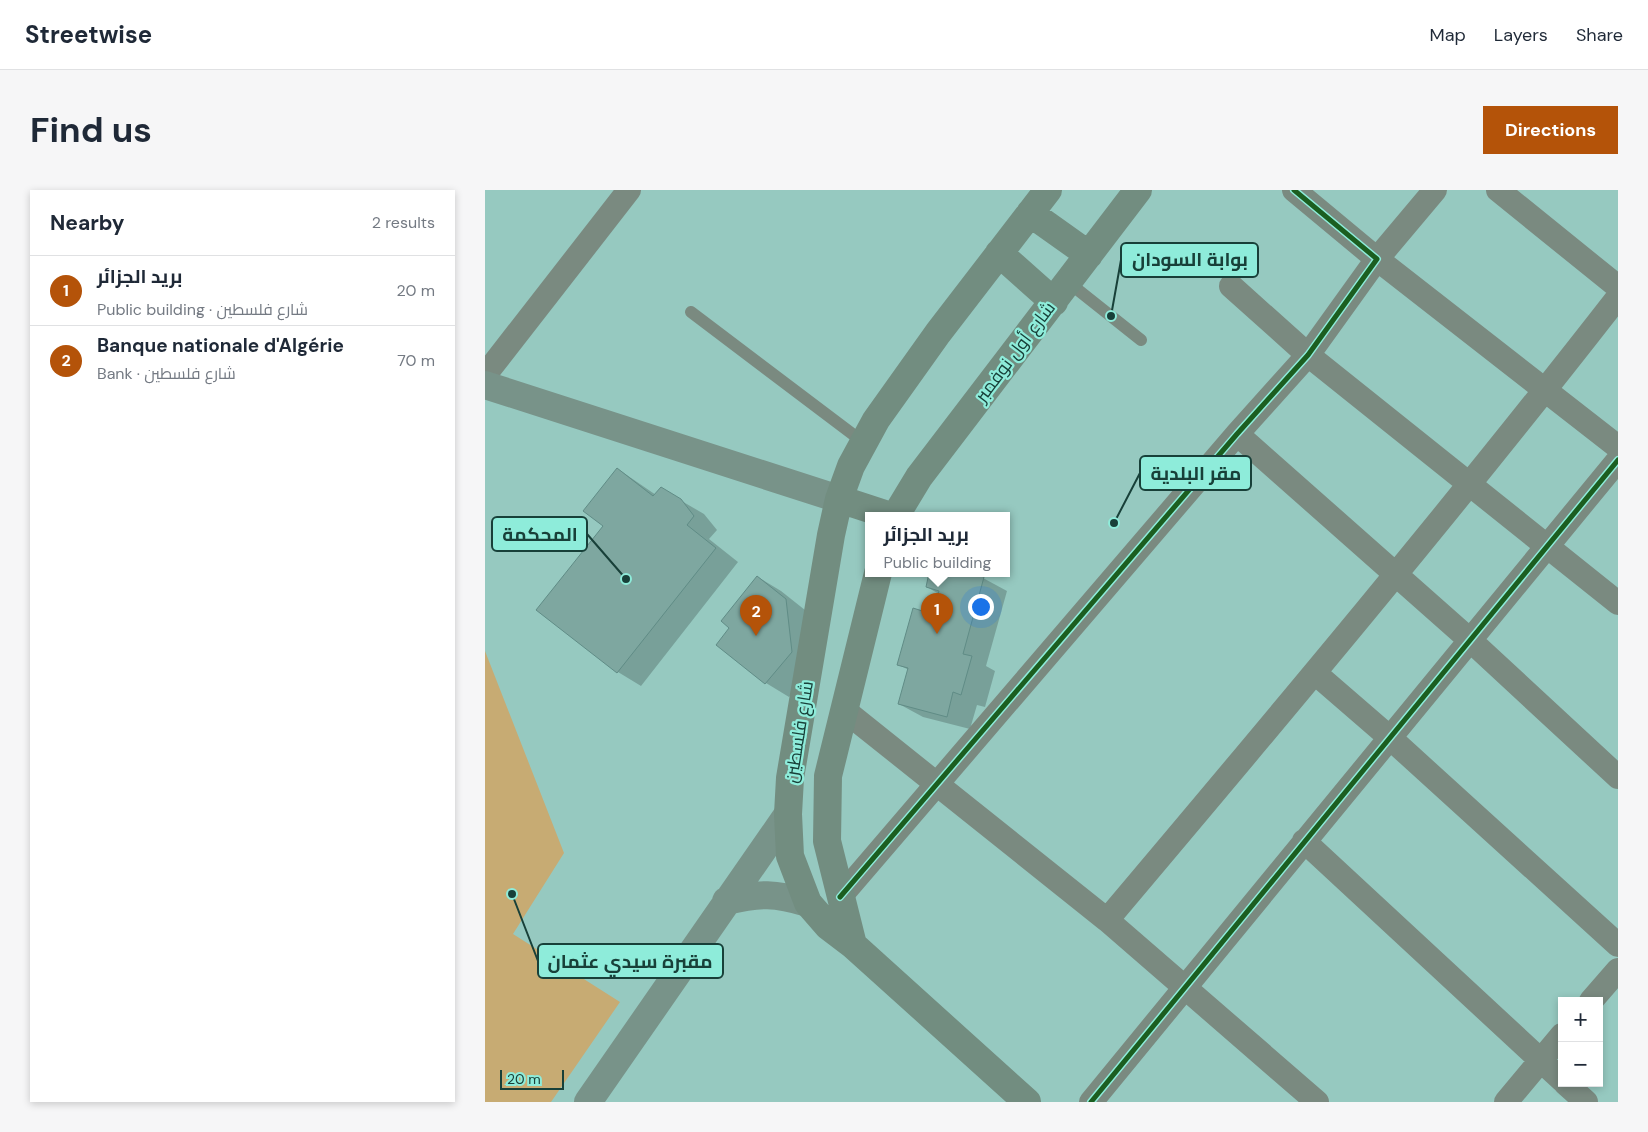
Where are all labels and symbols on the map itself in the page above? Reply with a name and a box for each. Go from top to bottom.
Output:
callout: بوابة السودان [1121,243,1258,277]
text: بوابة السودان [1132,247,1248,272]
street label: شارع أول نوفمبر [969,297,1061,408]
callout: مقر البلدية [1140,456,1251,490]
text: مقر البلدية [1151,461,1241,486]
callout: المحكمة [492,517,587,551]
text: المحكمة [502,522,578,547]
pin: 1 [921,593,953,634]
your location [968,594,994,620]
pin: 2 [740,595,772,636]
street label: شارع فلسطين [779,679,819,785]
callout: مقبرة سيدي عثمان [538,944,723,978]
text: مقبرة سيدي عثمان [548,949,712,977]
scale bar [500,1067,564,1090]

